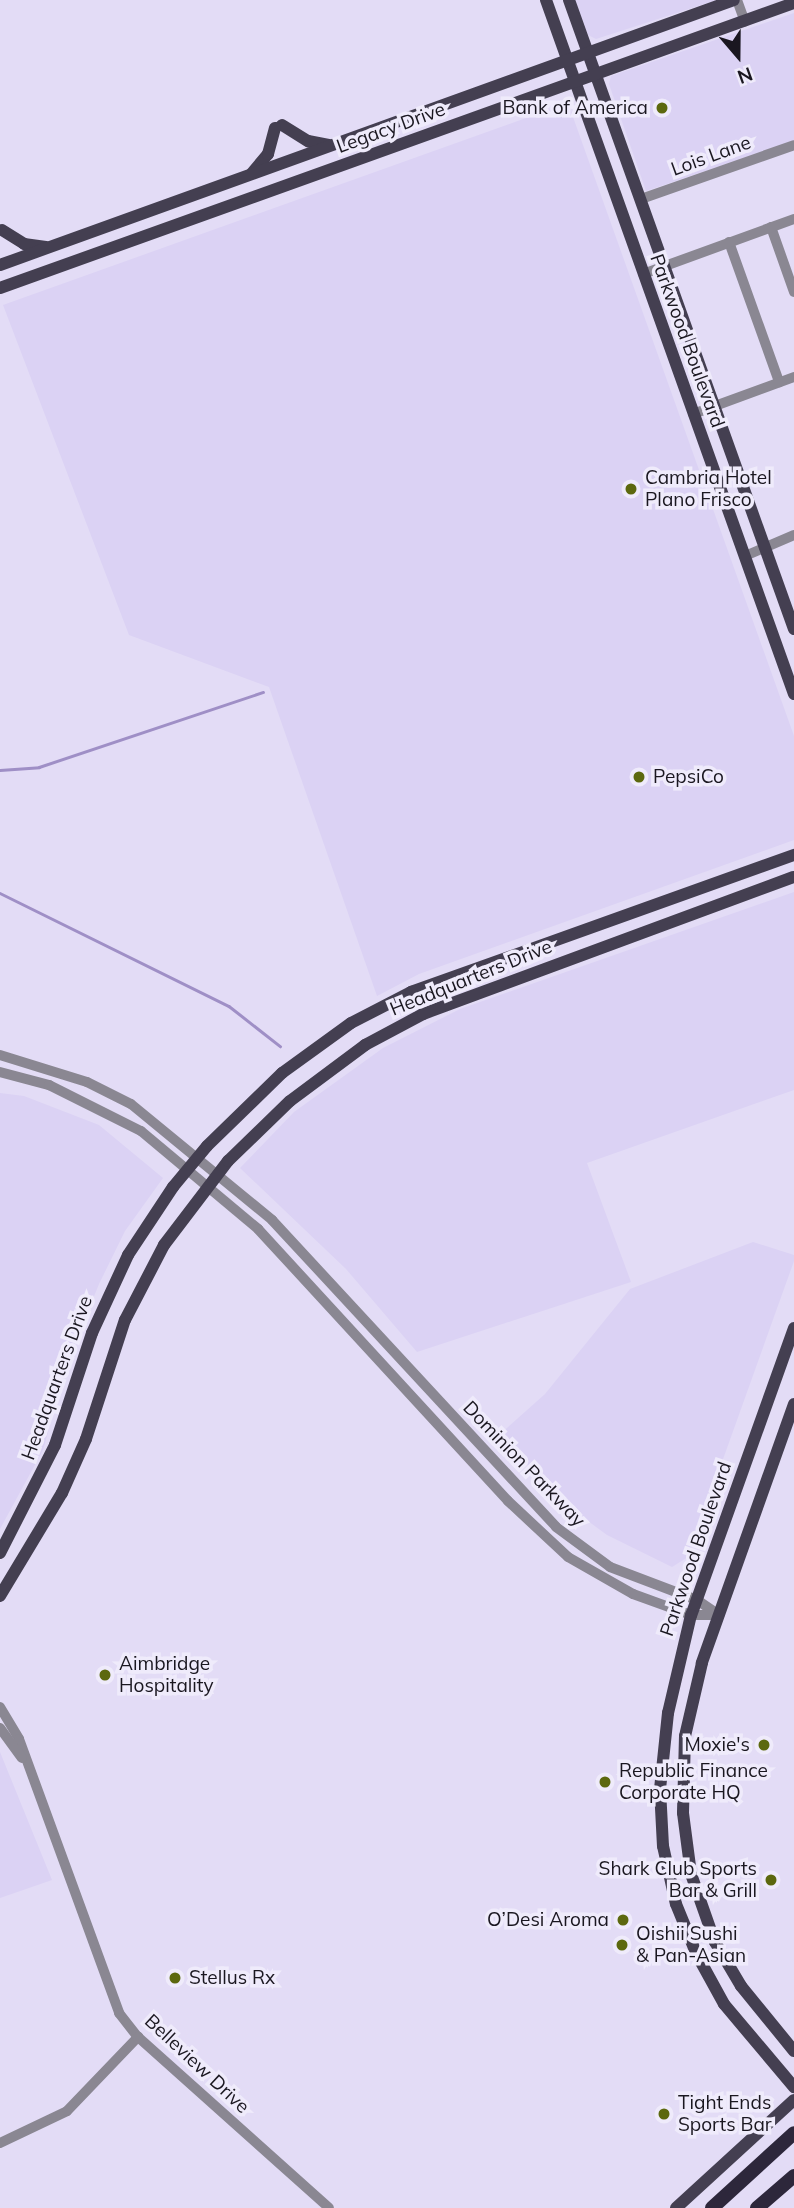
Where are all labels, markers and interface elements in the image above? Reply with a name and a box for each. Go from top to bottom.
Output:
north arrow [703,21,773,91]
text: N [734,62,756,89]
place label: Bank of America [503,97,648,119]
street label: Legacy Drive [334,98,448,158]
marker: Bank of America [654,100,670,116]
street label: Lois Lane [668,131,754,181]
street label: Parkwood Boulevard [645,251,729,431]
place label: Cambria Hotel Plano Frisco [645,467,772,511]
marker: Cambria Hotel Plano Frisco [623,481,639,497]
place label: PepsiCo [653,766,724,788]
marker: PepsiCo [631,769,647,785]
street label: Headquarters Drive [387,935,555,1021]
street label: Headquarters Drive [17,1293,97,1463]
street label: Dominion Parkway [458,1396,590,1532]
street label: Parkwood Boulevard [655,1459,737,1639]
place label: Aimbridge Hospitality [119,1653,214,1697]
marker: Aimbridge Hospitality [97,1667,113,1683]
place label: Moxie's [684,1734,750,1756]
marker: Moxie's [756,1737,772,1753]
place label: Republic Finance Corporate HQ [619,1760,768,1804]
marker: Republic Finance Corporate HQ [597,1774,613,1790]
place label: Shark Club Sports Bar & Grill [599,1858,757,1902]
marker: Shark Club Sports Bar & Grill [763,1872,779,1888]
place label: O’Desi Aroma [487,1909,609,1931]
marker: O’Desi Aroma [615,1912,631,1928]
place label: Oishii Sushi & Pan-Asian [636,1923,746,1967]
marker: Oishii Sushi & Pan-Asian [614,1937,630,1953]
place label: Stellus Rx [189,1967,275,1989]
marker: Stellus Rx [167,1970,183,1986]
street label: Belleview Drive [140,2010,254,2118]
place label: Tight Ends Sports Bar [678,2092,772,2136]
marker: Tight Ends Sports Bar [656,2106,672,2122]

